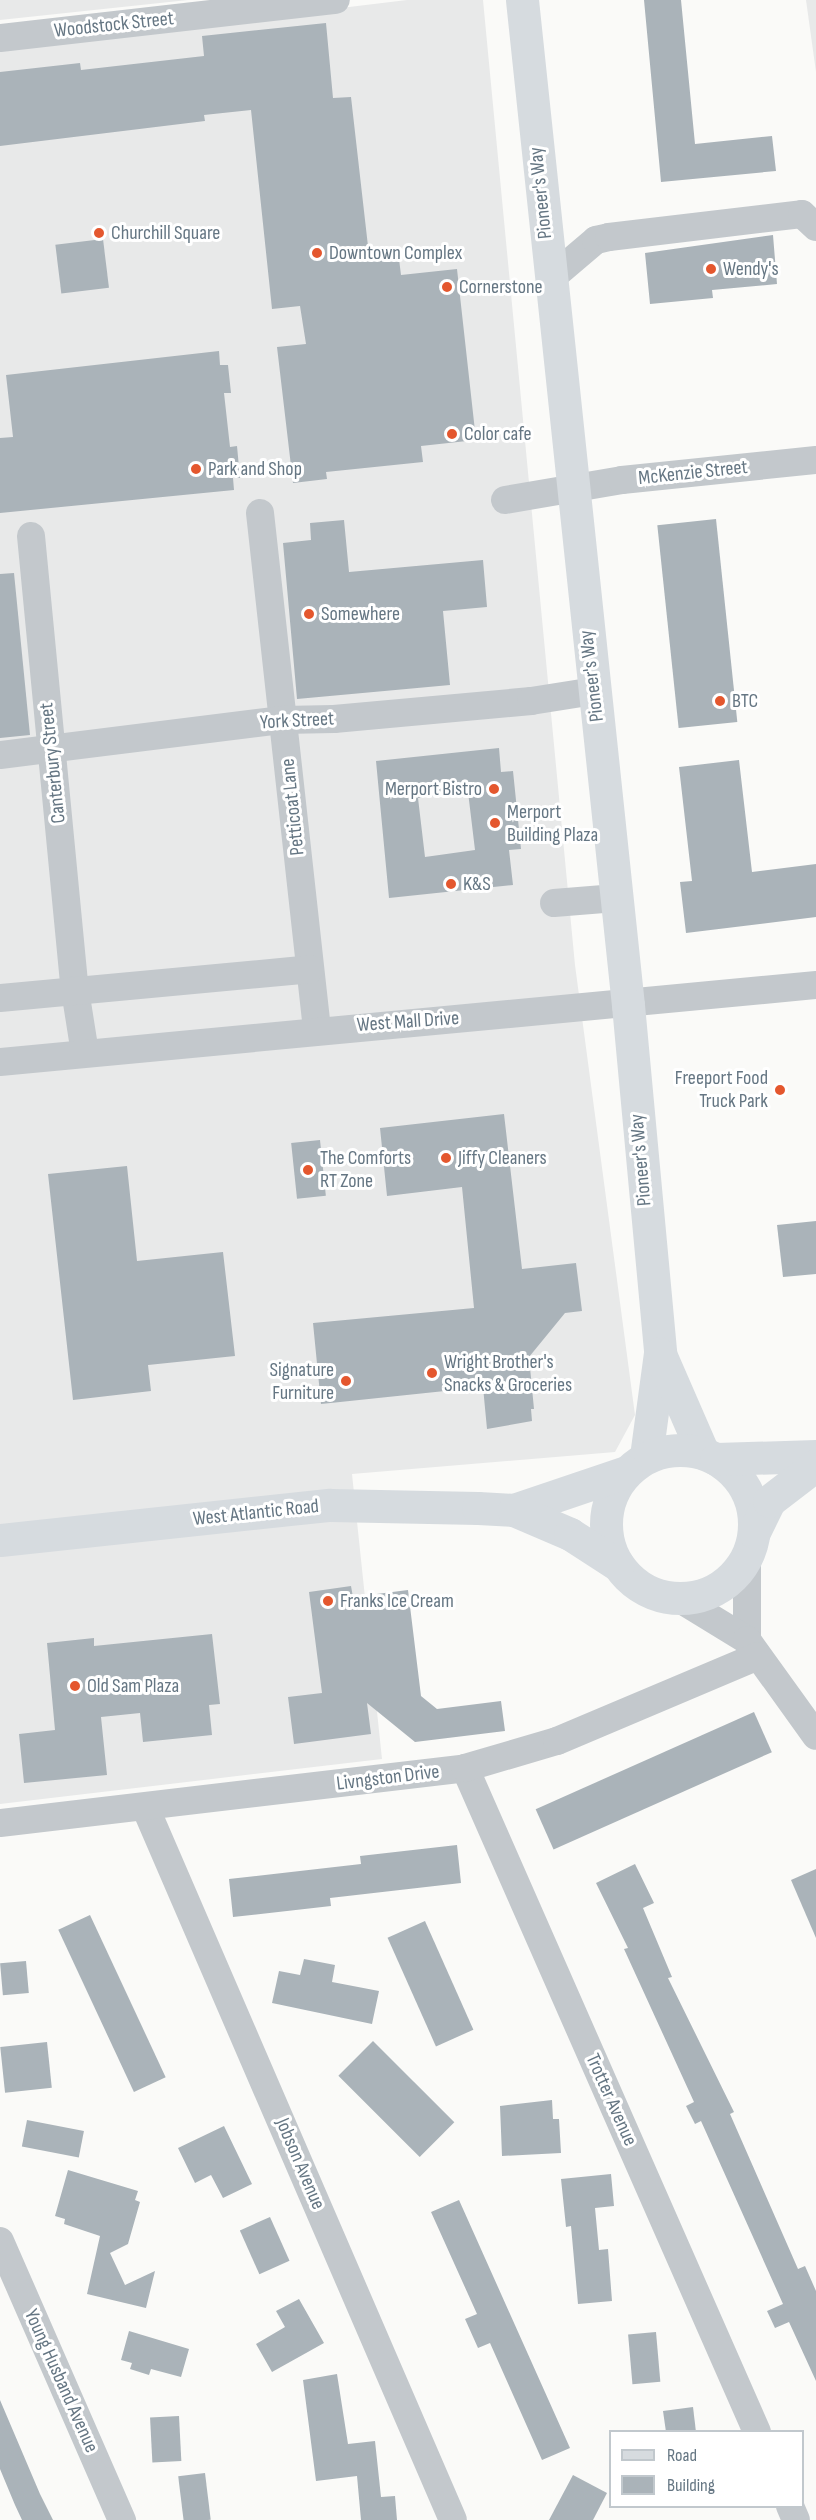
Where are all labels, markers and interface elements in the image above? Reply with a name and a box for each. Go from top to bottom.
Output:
street label: Woodstock Street [53,7,175,43]
street label: Pioneer's Way [524,146,558,240]
place label: Churchill Square [111,221,220,245]
marker: Churchill Square [92,226,106,240]
place label: Downtown Complex [329,241,462,265]
marker: Downtown Complex [310,246,324,260]
place label: Wendy's [723,257,779,281]
marker: Wendy's [704,262,718,276]
place label: Cornerstone [459,275,543,299]
marker: Cornerstone [440,280,454,294]
place label: Color cafe [464,422,532,446]
marker: Color cafe [445,427,459,441]
street label: McKenzie Street [637,455,749,491]
place label: Park and Shop [208,457,302,481]
marker: Park and Shop [189,462,203,476]
place label: Somewhere [321,602,400,626]
marker: Somewhere [302,607,316,621]
street label: Pioneer's Way [574,629,610,723]
place label: BTC [732,689,758,713]
marker: BTC [713,694,727,708]
street label: Canterbury Street [35,702,71,824]
street label: York Street [259,707,335,735]
street label: Petticoat Lane [276,757,310,857]
place label: Merport Bistro [385,777,482,801]
marker: Merport Bistro [487,782,501,796]
place label: Merport Building Plaza [507,800,598,847]
marker: Merport Building Plaza [488,816,502,830]
place label: K&S [463,872,491,896]
marker: K&S [444,877,458,891]
street label: West Mall Drive [356,1006,460,1038]
place label: Freeport Food Truck Park [675,1066,768,1113]
marker: Freeport Food Truck Park [773,1083,787,1097]
street label: Pioneer's Way [625,1113,657,1207]
place label: The Comforts RT Zone [320,1146,411,1193]
place label: Jiffy Cleaners [458,1146,547,1170]
marker: Jiffy Cleaners [439,1151,453,1165]
marker: The Comforts RT Zone [301,1163,315,1177]
place label: Wright Brother's Snacks & Groceries [444,1350,572,1397]
place label: Signature Furniture [270,1358,334,1405]
marker: Wright Brother's Snacks & Groceries [425,1366,439,1380]
marker: Signature Furniture [339,1374,353,1388]
street label: West Atlantic Road [192,1494,320,1532]
place label: Franks Ice Cream [340,1589,454,1613]
marker: Franks Ice Cream [321,1594,335,1608]
place label: Old Sam Plaza [87,1674,179,1698]
marker: Old Sam Plaza [68,1679,82,1693]
street label: Livngston Drive [335,1760,441,1796]
street label: Trotter Avenue [580,2050,642,2150]
street label: Jobson Avenue [270,2115,330,2213]
street label: Young Husband Avenue [19,2306,103,2456]
legend [609,2430,804,2508]
text: Road [667,2445,697,2466]
text: Building [667,2475,715,2496]

